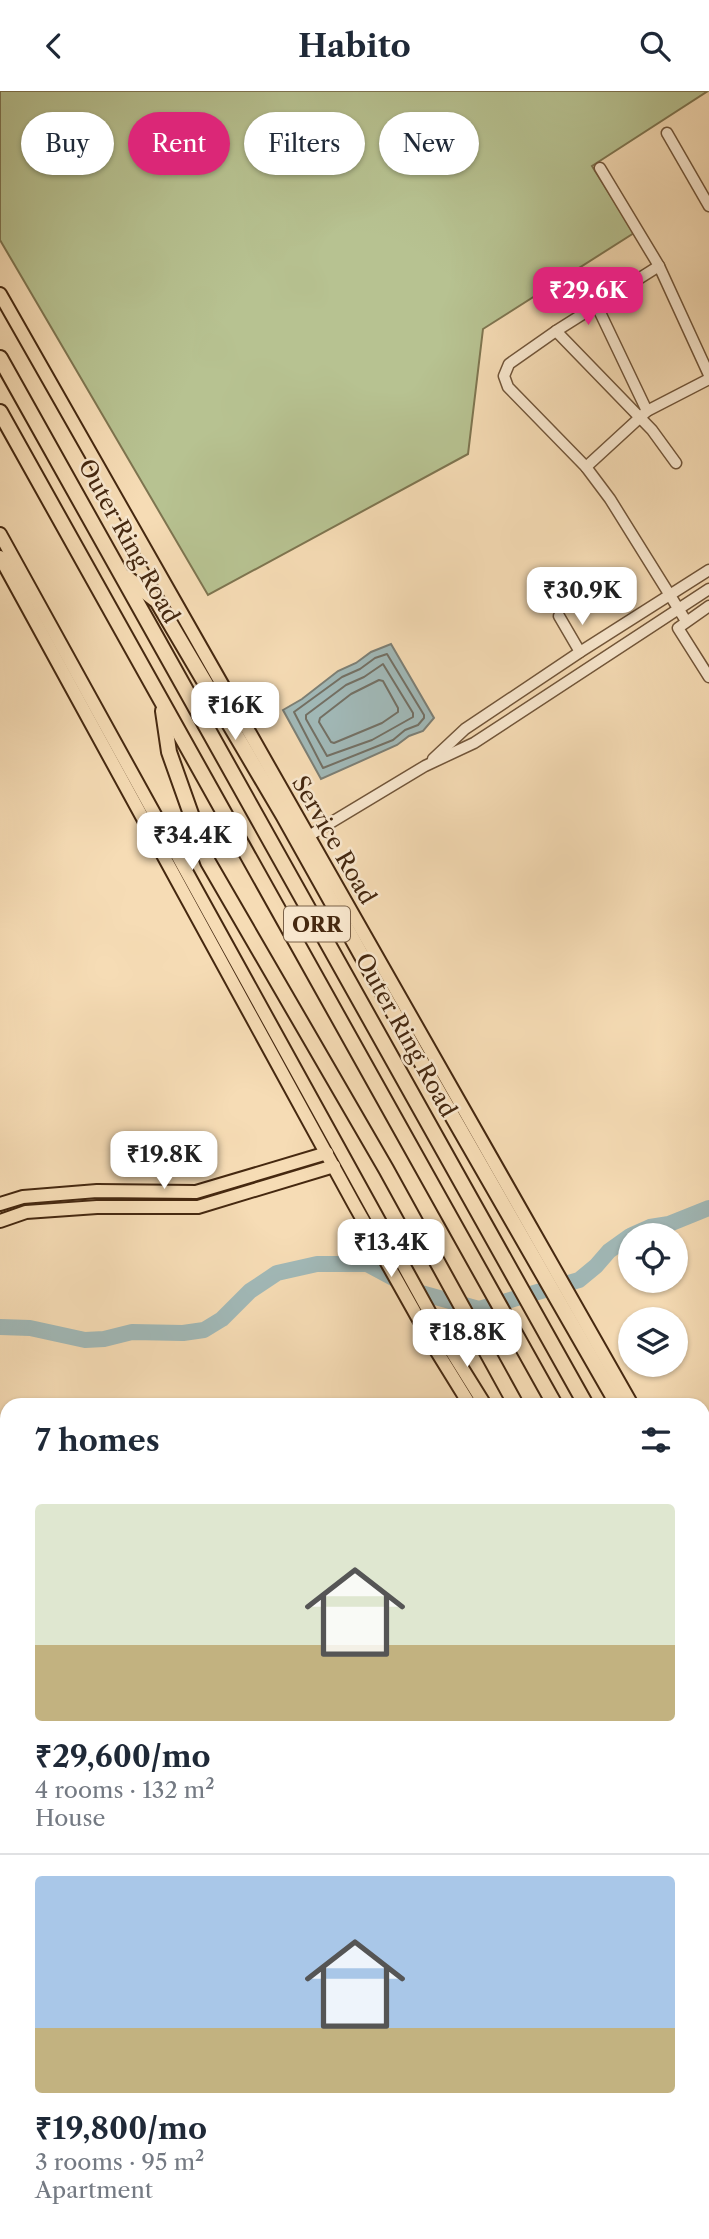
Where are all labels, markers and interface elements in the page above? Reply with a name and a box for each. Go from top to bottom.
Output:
text: Habito [298,26,411,65]
icon: back [35,27,73,65]
icon: search [636,27,674,65]
chip: Buy [21,112,114,175]
chip: Rent [128,112,230,175]
chip: Filters [244,112,365,175]
chip: New [379,112,479,175]
pin: ₹29.6K [531,267,645,327]
text: ₹29.6K [549,276,627,304]
street label: Outer Ring Road [72,454,186,628]
pin: ₹30.9K [525,567,639,627]
text: ₹30.9K [543,576,621,604]
pin: ₹16K [194,683,276,742]
text: ₹16K [207,691,263,719]
street label: Service Road [286,771,382,909]
pin: ₹34.4K [135,813,249,872]
text: ₹34.4K [153,821,231,849]
road number: ORR [284,907,350,941]
street label: Outer Ring Road [349,948,463,1122]
pin: ₹19.8K [107,1131,221,1191]
text: ₹19.8K [126,1140,202,1168]
pin: ₹13.4K [334,1219,448,1279]
map controls [618,1223,688,1377]
button: locate [618,1223,688,1293]
text: ₹13.4K [354,1228,428,1256]
button: layers [618,1307,688,1377]
pin: ₹18.8K [410,1309,524,1369]
text: ₹18.8K [429,1318,505,1346]
icon: filters [637,1421,675,1459]
text: 7 homes [35,1422,160,1459]
icon: home [292,1549,418,1675]
text: ₹29,600/mo [35,1738,211,1775]
text: 4 rooms · 132 m² [35,1776,215,1804]
text: House [35,1804,105,1832]
icon: home [292,1921,418,2047]
text: ₹19,800/mo [35,2110,207,2147]
text: 3 rooms · 95 m² [35,2148,204,2176]
text: Apartment [35,2176,153,2204]

